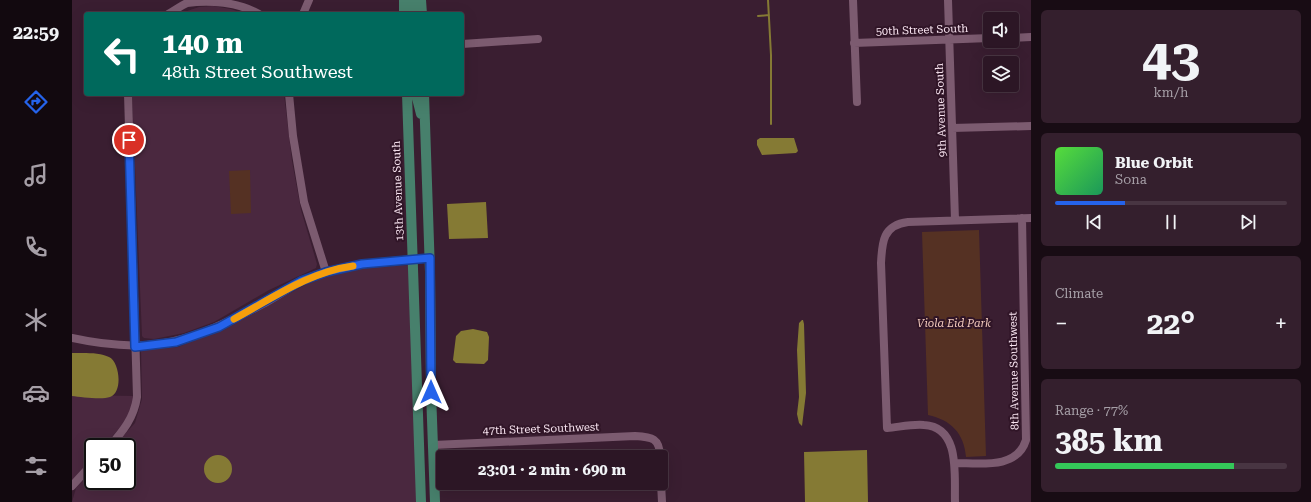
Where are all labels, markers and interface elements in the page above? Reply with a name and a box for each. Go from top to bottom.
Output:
map controls [983,12,1019,92]
button: sound [983,12,1019,48]
text: 22:59 [13,22,59,43]
street label: 50th Street South [876,22,968,38]
text: 140 m [162,27,243,60]
icon: left [96,28,148,80]
text: 43 [1142,28,1200,89]
button: layers [983,56,1019,92]
text: 48th Street Southwest [162,61,353,82]
street label: 9th Avenue South [933,63,949,157]
text: km/h [1154,85,1188,100]
icon: directions [22,88,50,116]
pin [112,123,146,157]
icon: arrive [118,129,140,151]
street label: 13th Avenue South [390,141,406,241]
text: Blue Orbit [1115,154,1193,172]
icon: music [22,161,50,189]
text: Sona [1115,172,1147,187]
icon: previous [1083,211,1105,233]
icon: pause [1160,211,1182,233]
icon: next [1237,211,1259,233]
icon: phone [22,233,50,261]
text: Climate [1055,286,1103,301]
icon: climate [22,306,50,334]
text: 22° [1147,306,1195,341]
text: − [1055,311,1067,336]
text: + [1275,311,1287,336]
street label: 8th Avenue Southwest [1006,312,1022,430]
park label: Viola Eid Park [917,317,991,330]
position arrow [410,371,452,413]
icon: car [22,379,50,407]
text: Range · 77% [1055,403,1128,418]
street label: 47th Street Southwest [482,420,600,438]
text: 385 km [1055,423,1163,458]
speed limit sign: 50 [84,438,136,490]
icon: filters [22,452,50,480]
text: 23:01 · 2 min · 690 m [478,461,626,479]

